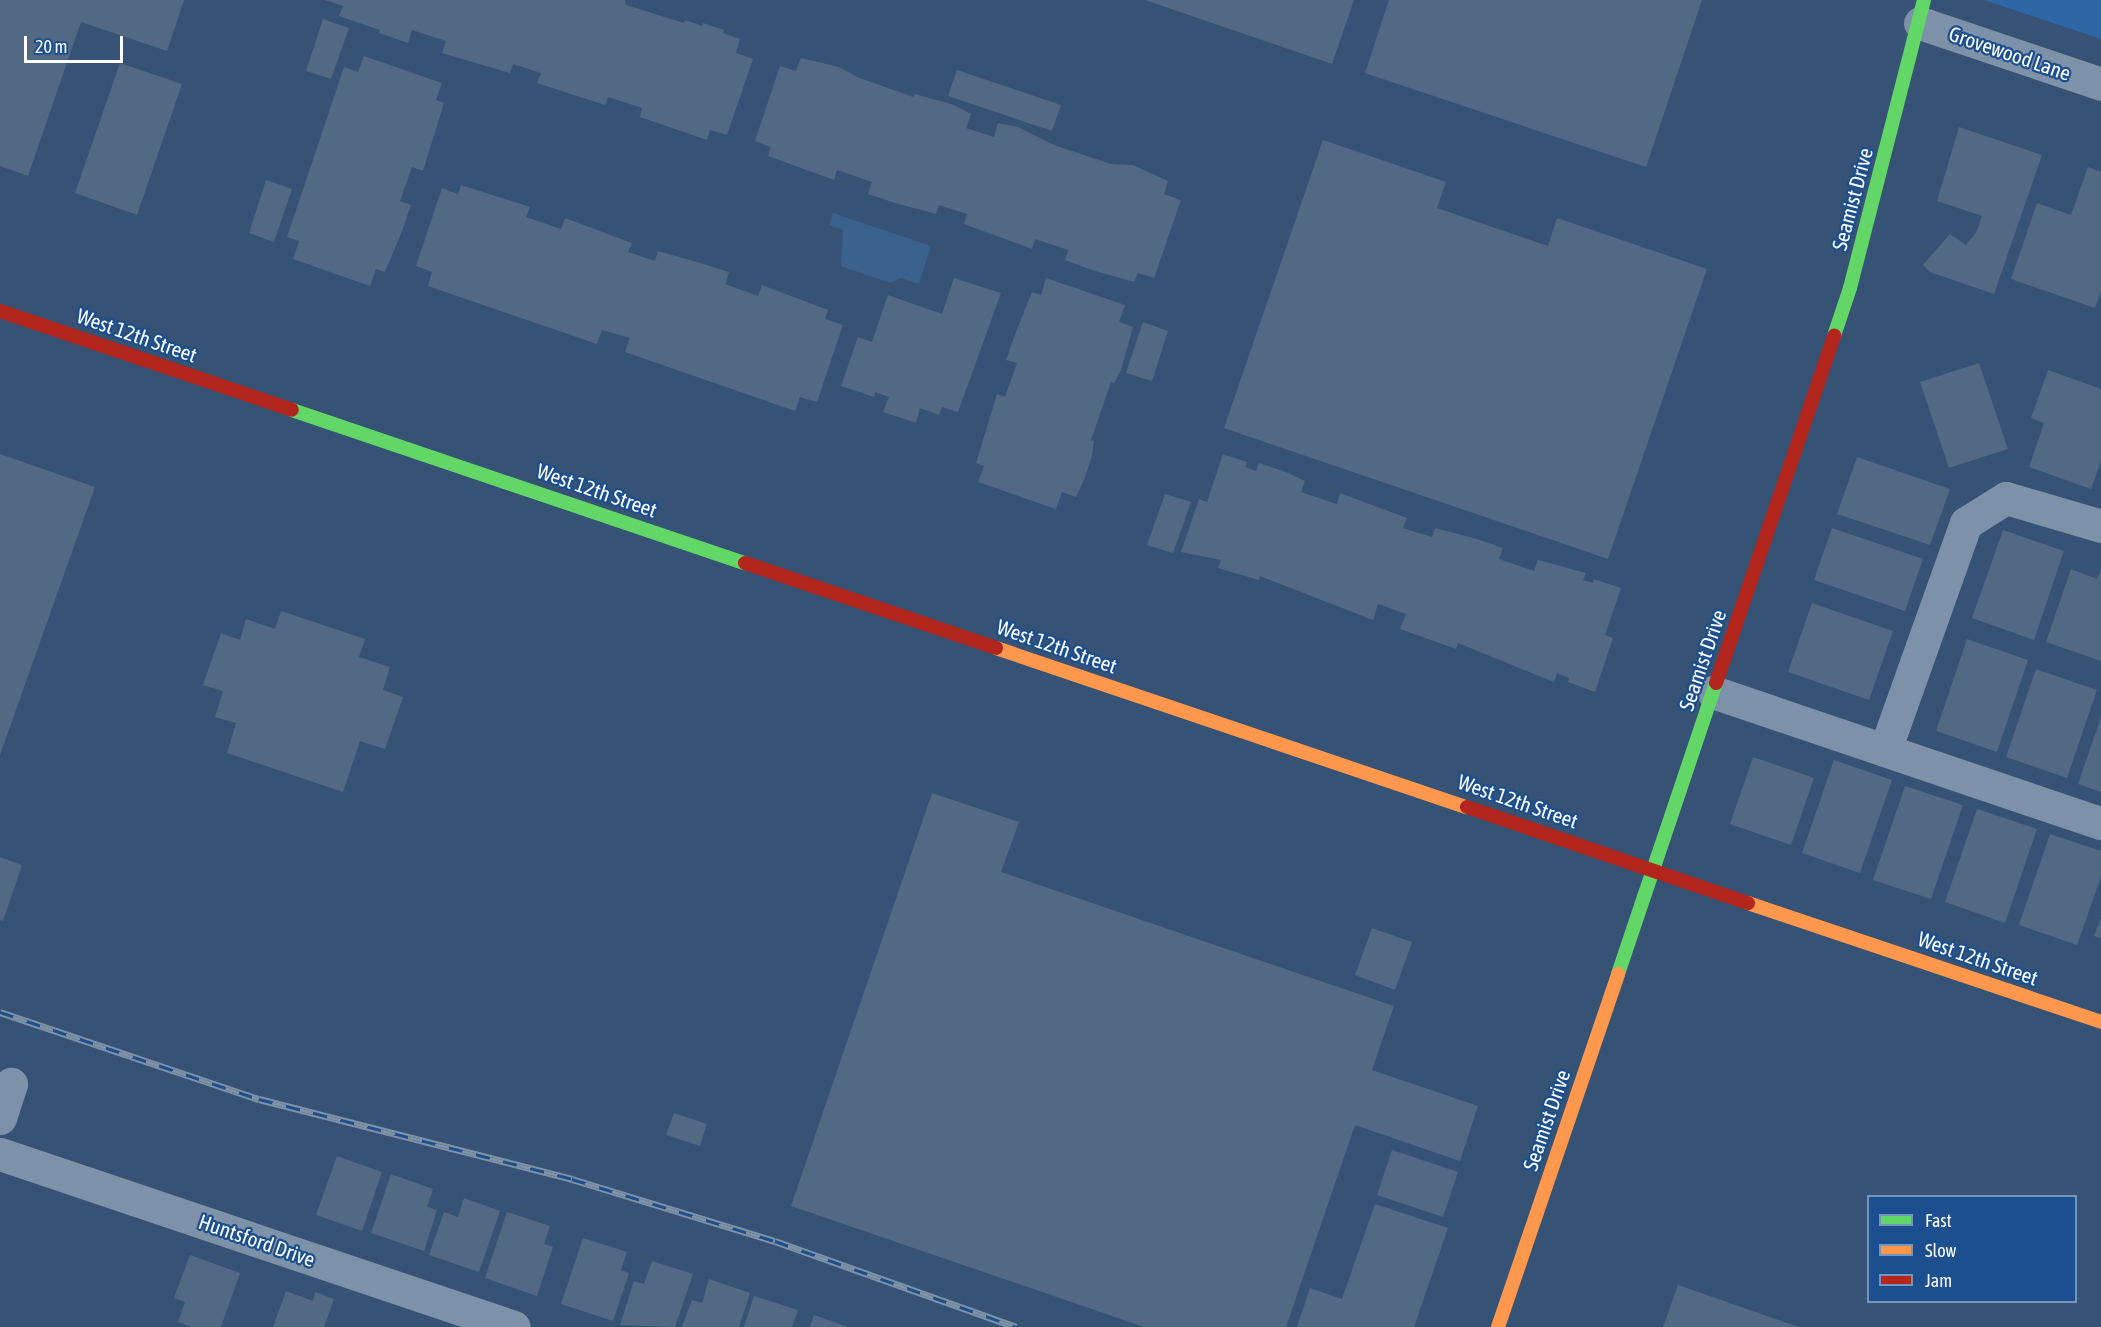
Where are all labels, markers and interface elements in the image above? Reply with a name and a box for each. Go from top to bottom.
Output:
street label: Grovewood Lane [1946,20,2074,86]
scale bar [27,24,126,62]
text: 20 m [35,36,67,57]
street label: Seamist Drive [1826,145,1878,253]
street label: West 12th Street [74,303,200,367]
street label: West 12th Street [534,458,660,522]
street label: Seamist Drive [1673,606,1731,714]
street label: West 12th Street [994,614,1120,678]
street label: West 12th Street [1455,769,1581,833]
street label: West 12th Street [1915,926,2041,990]
street label: Seamist Drive [1517,1066,1575,1174]
legend [1867,1195,2077,1303]
street label: Huntsford Drive [195,1208,319,1272]
text: Fast [1925,1210,1952,1231]
text: Slow [1925,1240,1956,1261]
text: Jam [1925,1270,1952,1291]

